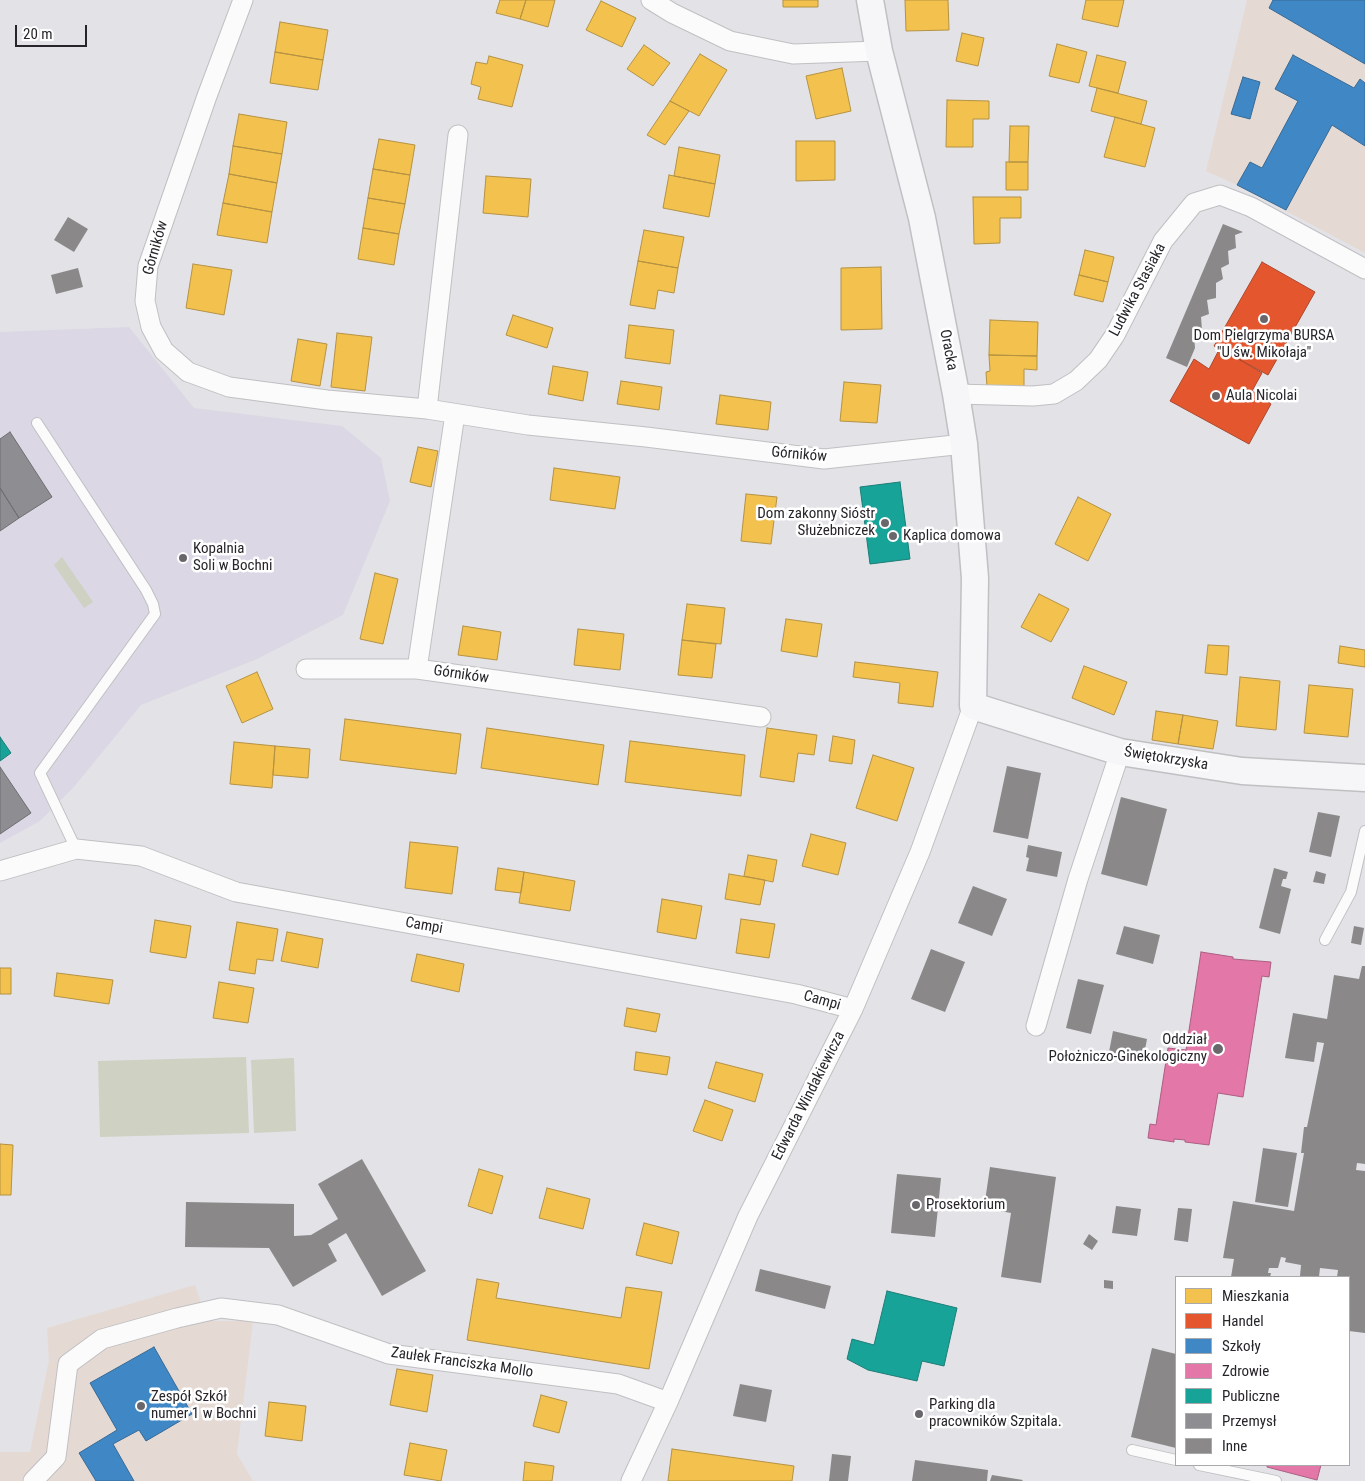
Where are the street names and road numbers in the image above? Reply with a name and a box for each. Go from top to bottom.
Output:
street label: Górników [140,219,172,277]
street label: Ludwika Stasiaka [1106,240,1170,340]
street label: Oracka [935,328,961,372]
street label: Górników [770,444,828,466]
street label: Górników [432,662,490,688]
street label: Świętokrzyska [1123,743,1209,775]
street label: Campi [404,914,444,938]
street label: Campi [801,987,843,1015]
street label: Edwarda Windakiewicza [769,1029,849,1163]
street label: Zaułek Franciszka Mollo [390,1344,534,1382]

